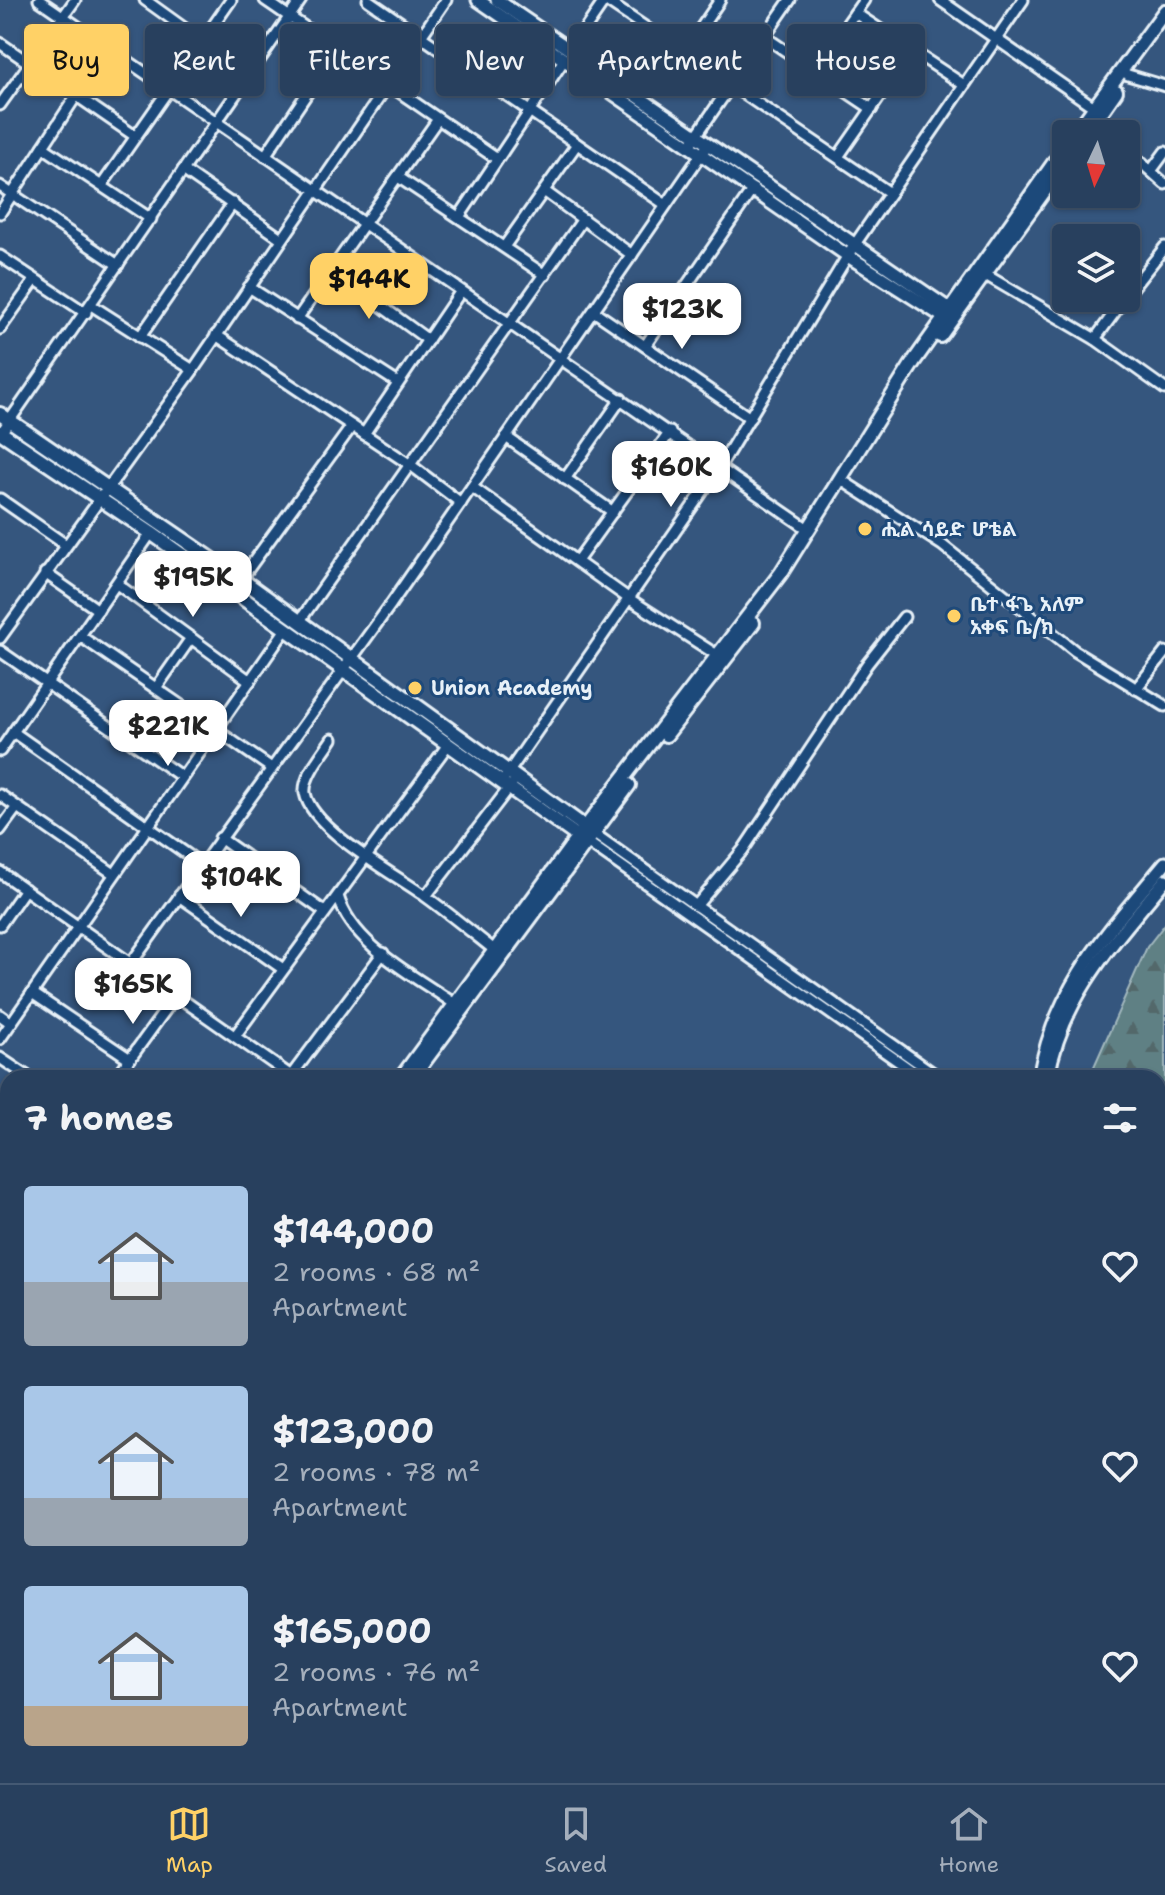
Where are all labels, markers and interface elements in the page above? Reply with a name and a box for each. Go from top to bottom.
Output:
chip: Buy [24,24,129,96]
chip: Rent [145,24,264,96]
chip: Filters [280,24,420,96]
chip: New [436,24,553,96]
chip: Apartment [569,24,771,96]
chip: House [787,24,925,96]
north arrow [1052,120,1140,208]
map controls [1052,120,1140,312]
button: layers [1052,224,1140,312]
pin: $144K [313,253,425,321]
text: $144K [328,261,410,296]
pin: $123K [626,283,738,351]
text: $123K [641,291,723,326]
pin: $160K [615,441,727,509]
text: $160K [630,449,712,484]
place label: ሒል ሳይድ ሆቴል [881,516,1017,542]
marker: ሒል ሳይድ ሆቴል [856,520,874,538]
pin: $195K [137,551,249,619]
text: $195K [153,559,233,594]
place label: ቤተ ፋጌ አለም አቀፍ ቤ/ክ [970,591,1084,640]
marker: ቤተ ፋጌ አለም አቀፍ ቤ/ክ [945,607,963,625]
place label: Union Academy [431,675,592,701]
marker: Union Academy [406,679,424,697]
pin: $221K [112,700,224,768]
text: $221K [127,708,209,743]
pin: $104K [185,851,297,919]
text: $104K [200,859,282,894]
pin: $165K [77,958,189,1026]
text: $165K [93,966,173,1001]
text: 7 homes [24,1095,173,1141]
icon: filters [1098,1096,1142,1140]
text: $144,000 [272,1208,434,1254]
icon: home [88,1218,184,1314]
icon: heart [1098,1244,1142,1288]
text: 2 rooms · 68 m² [272,1254,480,1289]
text: Apartment [272,1289,408,1324]
text: $123,000 [272,1408,434,1454]
icon: home [88,1418,184,1514]
icon: heart [1098,1444,1142,1488]
text: 2 rooms · 78 m² [272,1454,480,1489]
text: Apartment [272,1489,408,1524]
text: $165,000 [272,1608,432,1654]
icon: home [88,1618,184,1714]
icon: heart [1098,1644,1142,1688]
text: 2 rooms · 76 m² [272,1654,480,1689]
text: Apartment [272,1689,408,1724]
tab: Map [166,1802,213,1879]
tab: Saved [545,1802,607,1879]
tab: Home [939,1802,999,1879]

